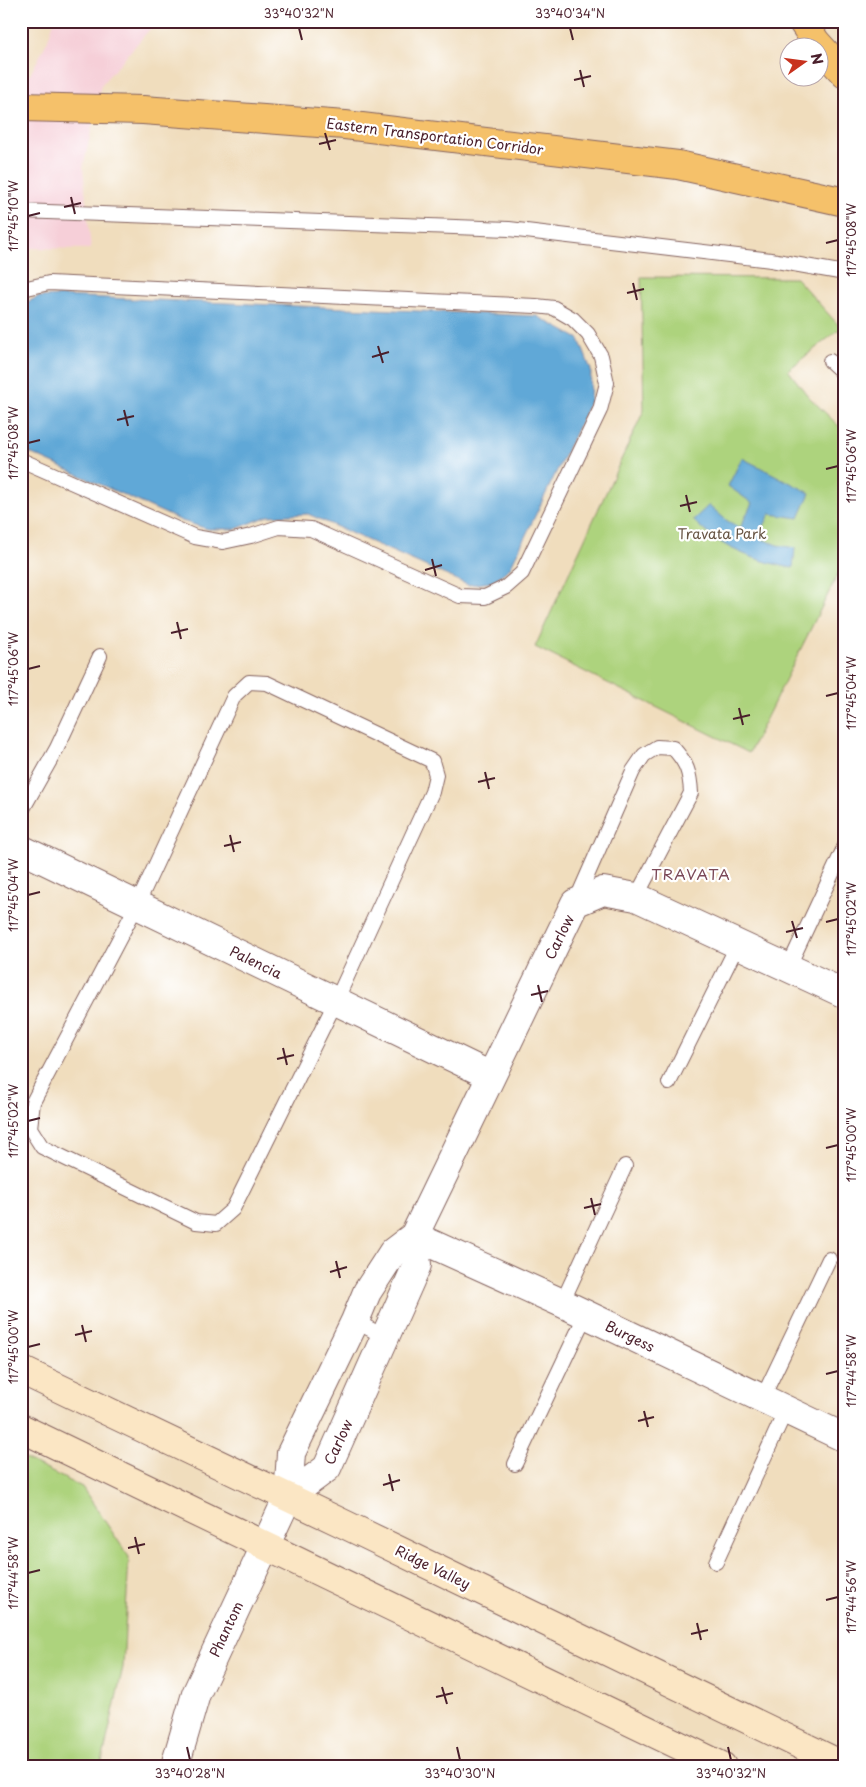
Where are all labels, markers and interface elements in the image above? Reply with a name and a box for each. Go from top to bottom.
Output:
text: 33°40'32"N [264,4,334,22]
text: 33°40'34"N [535,4,605,22]
north arrow [778,38,828,88]
text: N [806,51,829,67]
street label: Eastern Transportation Corridor [325,112,545,160]
text: 117°45'10"W [4,180,22,252]
text: 117°45'08"W [842,203,860,277]
text: 117°45'08"W [4,406,22,480]
text: 117°45'06"W [842,428,860,503]
park label: Travata Park [678,523,767,544]
text: 117°45'06"W [4,631,22,706]
text: 117°45'04"W [842,655,860,730]
text: 117°45'04"W [4,857,22,932]
district label: TRAVATA [651,862,731,885]
text: 117°45'02"W [842,881,860,956]
street label: Carlow [539,911,579,963]
street label: Palencia [226,940,286,984]
text: 117°45'02"W [4,1083,22,1158]
text: 117°45'00"W [842,1107,860,1182]
text: 117°45'00"W [4,1309,22,1384]
street label: Burgess [602,1315,658,1357]
text: 117°44'58"W [842,1334,860,1408]
street label: Carlow [318,1416,358,1468]
text: 117°44'58"W [4,1536,22,1610]
street label: Ridge Valley [392,1540,474,1594]
text: 117°44'56"W [842,1560,860,1634]
street label: Phantom [204,1598,248,1660]
text: 33°40'28"N [155,1764,225,1782]
text: 33°40'30"N [425,1764,495,1782]
text: 33°40'32"N [696,1764,766,1782]

